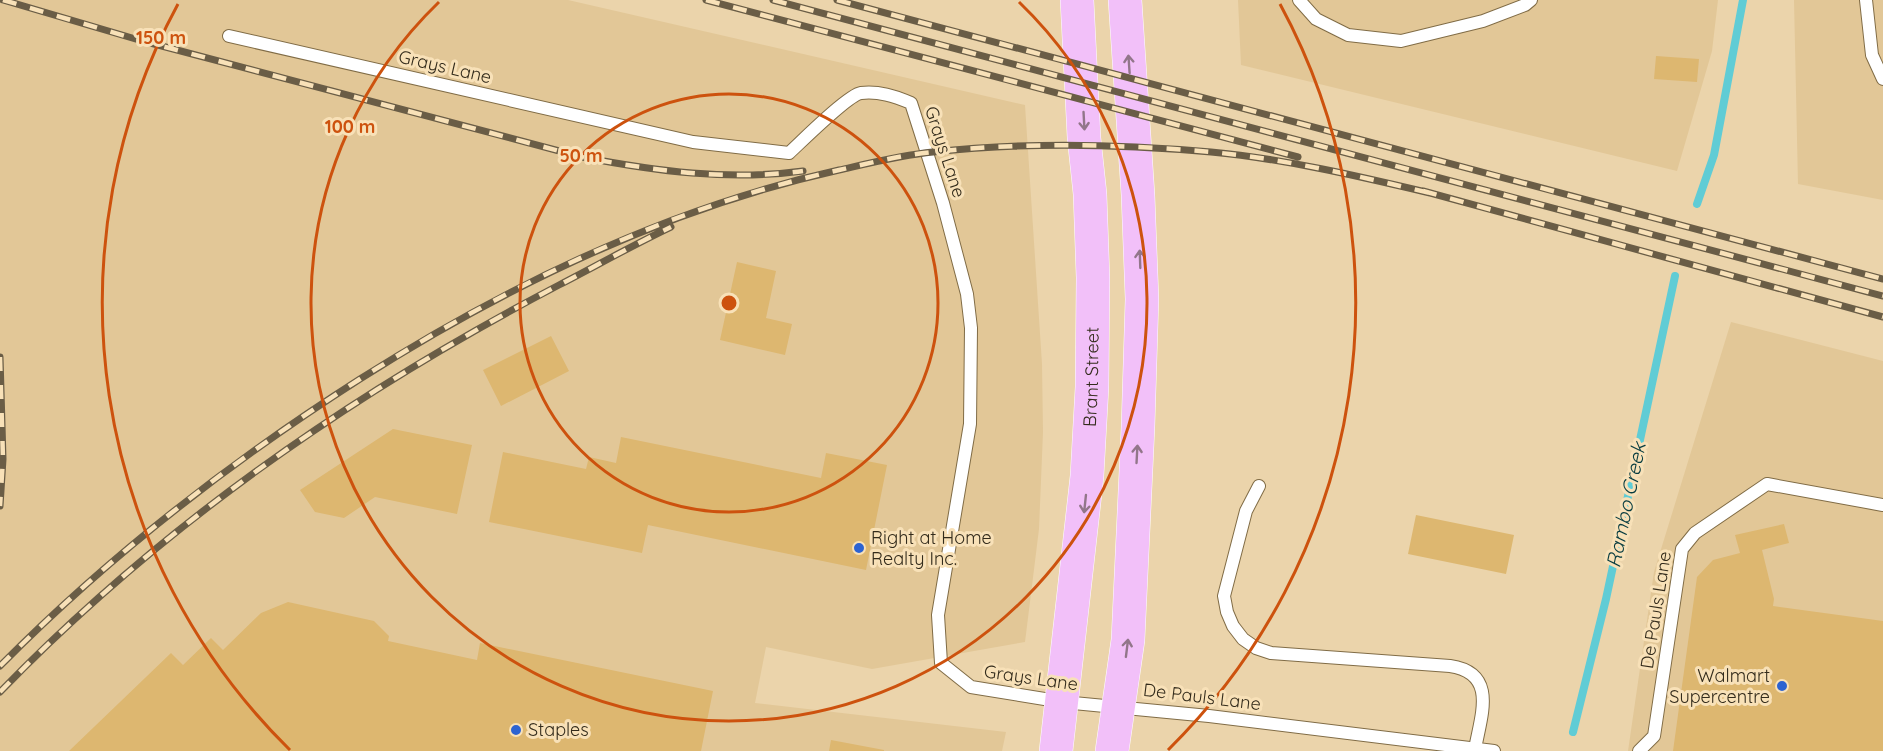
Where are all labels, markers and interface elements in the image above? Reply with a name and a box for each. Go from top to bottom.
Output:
text: 150 m [136,26,186,49]
street label: Grays Lane [396,45,494,88]
one-way arrow [1123,55,1134,75]
street label: Grays Lane [920,103,971,200]
one-way arrow [1078,111,1089,131]
text: 100 m [325,115,375,138]
text: 50 m [559,144,603,167]
one-way arrow [1135,249,1146,269]
centre of rings [719,293,739,313]
street label: Brant Street [1078,327,1104,427]
water label: Rambo Creek [1600,438,1651,570]
one-way arrow [1132,444,1143,464]
one-way arrow [1079,493,1090,513]
place label: Right at Home Realty Inc. [871,526,992,570]
marker: Right at Home Realty Inc. [852,541,866,555]
street label: De Pauls Lane [1635,550,1676,670]
one-way arrow [1121,639,1132,659]
street label: Grays Lane [983,660,1080,695]
place label: Walmart Supercentre [1669,664,1770,708]
street label: De Pauls Lane [1142,678,1262,715]
marker: Walmart Supercentre [1775,679,1789,693]
place label: Staples [528,718,589,741]
marker: Staples [509,723,523,737]

